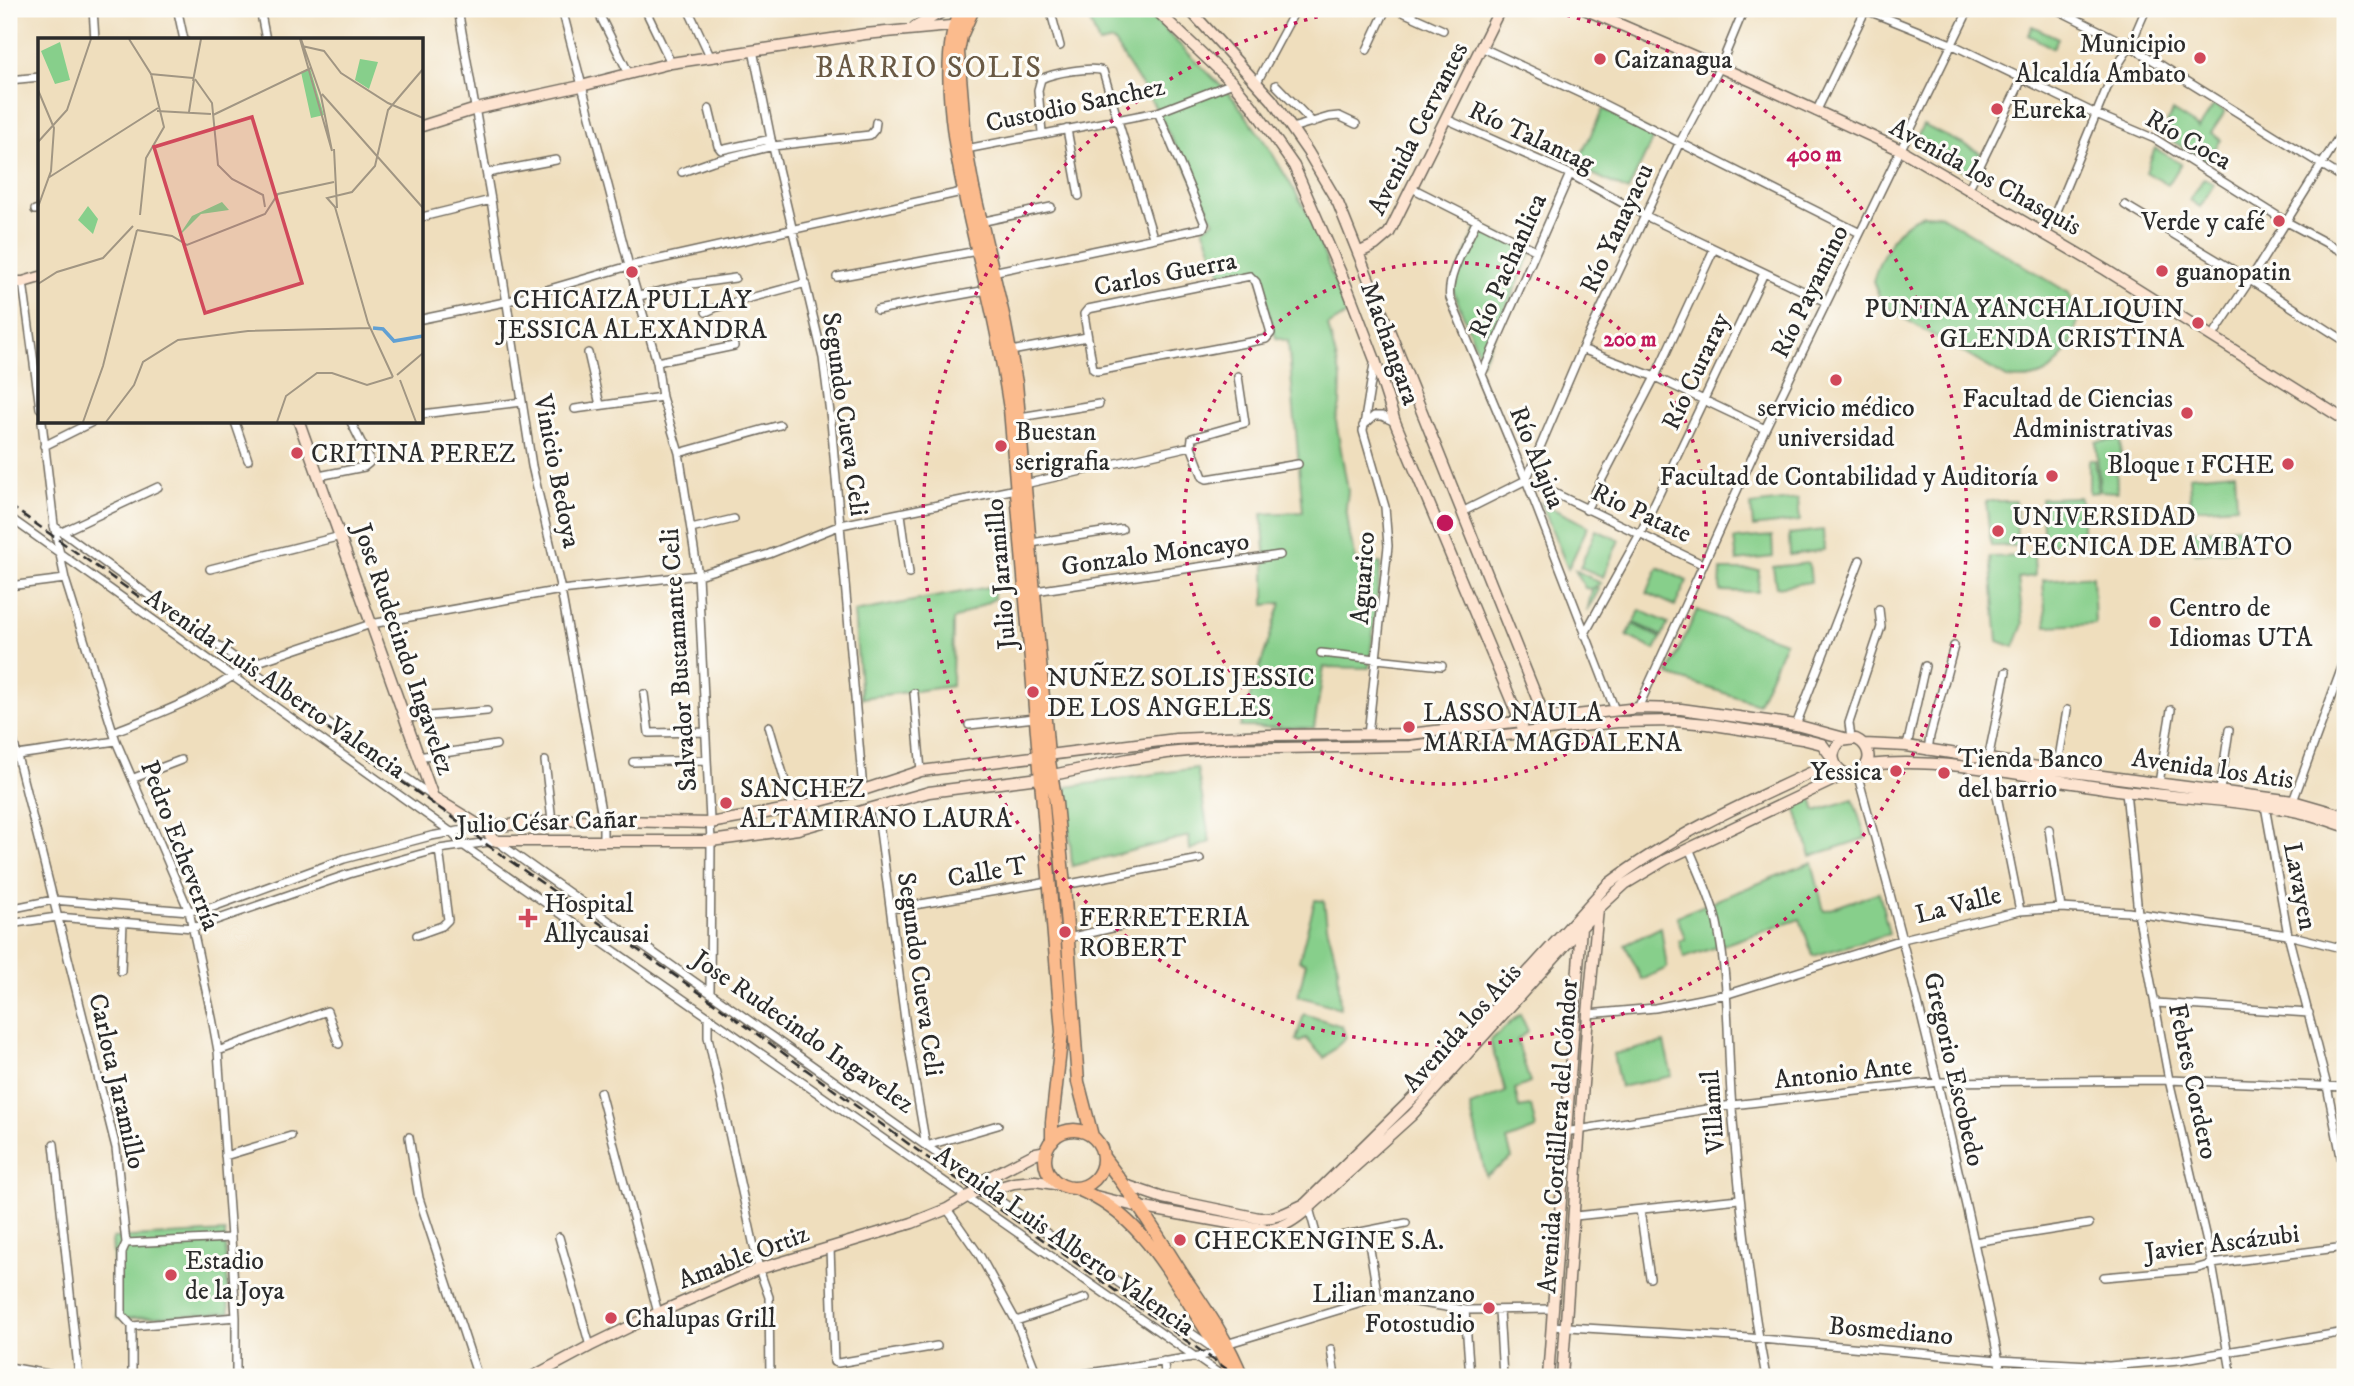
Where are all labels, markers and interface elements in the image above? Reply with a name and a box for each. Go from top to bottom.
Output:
place label: Municipio Alcaldía Ambato [2015,28,2186,91]
street label: Avenida Cervantes [1361,37,1476,221]
inset map [38,38,424,424]
place label: Caizanagua [1614,44,1732,77]
district label: BARRIO SOLIS [815,50,1043,87]
marker: Municipio Alcaldía Ambato [2192,50,2208,66]
marker: Caizanagua [1592,51,1608,67]
street label: Custodio Sanchez [983,70,1168,141]
street label: Río Talantag [1463,94,1600,181]
place label: Eureka [2011,94,2086,127]
marker: Eureka [1989,101,2005,117]
street label: Río Coca [2139,102,2237,178]
street label: Avenida los Chasquis [1884,111,2087,244]
text: 400 m [1787,142,1842,168]
street label: Río Yanayacu [1573,158,1662,299]
street label: Río Pachanlica [1462,188,1555,343]
place label: Verde y café [2140,206,2265,239]
marker: Verde y café [2271,213,2287,229]
street label: Río Payamino [1764,220,1857,364]
street label: Carlos Guerra [1091,245,1239,304]
place label: guanopatin [2176,256,2292,289]
marker: guanopatin [2154,263,2170,279]
marker: CHICAIZA PULLAY JESSICA ALEXANDRA [624,264,640,280]
street label: Machangara [1352,277,1427,410]
place label: CHICAIZA PULLAY JESSICA ALEXANDRA [495,284,767,347]
place label: PUNINA YANCHALIQUIN GLENDA CRISTINA [1864,293,2184,356]
street label: Río Curaray [1655,307,1738,436]
street label: Segundo Cueva Celi [814,310,875,518]
marker: PUNINA YANCHALIQUIN GLENDA CRISTINA [2190,315,2206,331]
text: 200 m [1603,327,1657,353]
marker: servicio médico universidad [1828,372,1844,388]
place label: Facultad de Ciencias Administrativas [1962,383,2173,446]
street label: Vinicio Bedoya [525,391,588,551]
place label: servicio médico universidad [1757,392,1915,455]
street label: Río Alajua [1501,402,1572,514]
marker: Facultad de Ciencias Administrativas [2179,405,2195,421]
place label: Buestan serigrafia [1015,416,1110,479]
place label: CRITINA PEREZ [311,438,516,471]
marker: Buestan serigrafia [993,438,1009,454]
marker: CRITINA PEREZ [289,445,305,461]
place label: Bloque 1 FCHE [2107,449,2274,482]
marker: Bloque 1 FCHE [2280,456,2296,472]
place label: Facultad de Contabilidad y Auditoría [1659,461,2038,494]
marker: Facultad de Contabilidad y Auditoría [2044,468,2060,484]
street label: Rio Patate [1586,476,1697,551]
street label: Julio Jaramillo [978,497,1025,653]
place label: UNIVERSIDAD TECNICA DE AMBATO [2012,501,2292,564]
centre of rings [1433,511,1457,535]
street label: Jose Rudecindo Ingavelez [344,518,462,779]
marker: UNIVERSIDAD TECNICA DE AMBATO [1990,523,2006,539]
street label: Gonzalo Moncayo [1059,525,1251,584]
street label: Salvador Bustamante Celi [654,527,705,793]
street label: Aguarico [1344,531,1383,626]
street label: Avenida Luis Alberto Valencia [138,582,412,787]
place label: Centro de Idiomas UTA [2169,592,2313,655]
marker: Centro de Idiomas UTA [2147,614,2163,630]
place label: NUÑEZ SOLIS JESSIC DE LOS ANGELES [1047,661,1315,725]
marker: NUÑEZ SOLIS JESSIC DE LOS ANGELES [1025,684,1041,700]
place label: LASSO NAULA MARIA MAGDALENA [1423,697,1682,760]
marker: LASSO NAULA MARIA MAGDALENA [1401,719,1417,735]
street label: Avenida los Atis [2130,742,2296,797]
place label: Tienda Banco del barrio [1958,743,2103,806]
street label: Pedro Echeverría [132,756,227,935]
place label: Yessica [1810,756,1882,789]
marker: Yessica [1888,763,1904,779]
marker: Tienda Banco del barrio [1936,765,1952,781]
place label: SANCHEZ ALTAMIRANO LAURA [740,773,1012,836]
marker: SANCHEZ ALTAMIRANO LAURA [718,795,734,811]
street label: Julio César Cañar [454,803,638,842]
street label: Lavayen [2275,840,2324,933]
street label: Calle T [945,849,1030,896]
street label: Segundo Cueva Celi [889,870,950,1078]
street label: La Valle [1912,879,2005,932]
place label: Hospital Allycausai [544,888,649,951]
place label: FERRETERIA ROBERT [1079,902,1249,965]
marker: Hospital Allycausai [518,908,538,928]
marker: FERRETERIA ROBERT [1057,924,1073,940]
street label: Jose Rudecindo Ingavelez [684,942,921,1121]
street label: Avenida los Atis [1395,956,1529,1100]
street label: Gregorio Escobedo [1915,969,1992,1169]
street label: Avenida Cordillera del Cóndor [1531,977,1586,1295]
street label: Carlota Jaramillo [80,990,153,1172]
street label: Febres Cordero [2160,1000,2225,1162]
street label: Antonio Ante [1773,1050,1914,1097]
street label: Villamil [1694,1069,1733,1156]
street label: Avenida Luis Alberto Valencia [927,1139,1201,1344]
street label: Amable Ortiz [673,1217,814,1297]
street label: Javier Ascázubi [2141,1218,2301,1270]
place label: CHECKENGINE S.A. [1194,1225,1444,1258]
marker: CHECKENGINE S.A. [1172,1232,1188,1248]
place label: Estadio de la Joya [185,1245,285,1308]
marker: Estadio de la Joya [163,1267,179,1283]
place label: Lilian manzano Fotostudio [1312,1278,1475,1341]
marker: Lilian manzano Fotostudio [1481,1300,1497,1316]
place label: Chalupas Grill [625,1303,776,1336]
marker: Chalupas Grill [603,1310,619,1326]
street label: Bosmediano [1827,1310,1954,1353]

